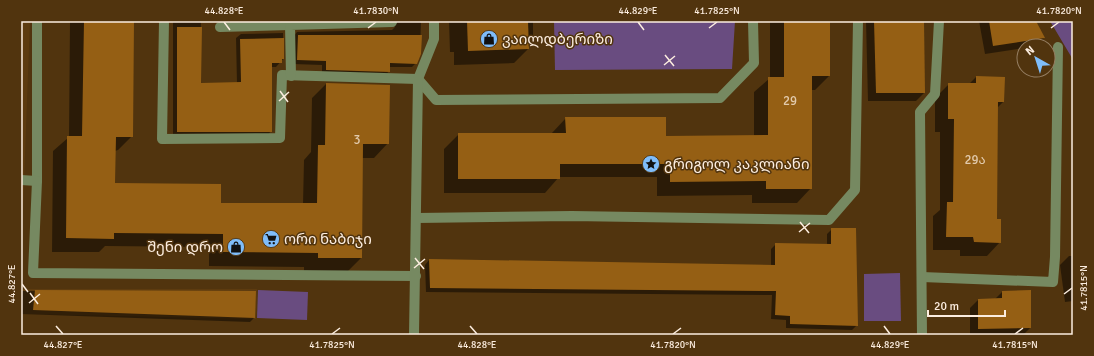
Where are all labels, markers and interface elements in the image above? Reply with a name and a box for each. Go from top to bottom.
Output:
text: 44.828°E [205,5,244,17]
text: 41.7830°N [353,5,399,17]
text: 44.829°E [619,5,658,17]
text: 41.7825°N [694,5,740,17]
text: 41.7820°N [1036,5,1082,17]
shop icon: ვაილდბერიზი [479,29,499,49]
place label: ვაილდბერიზი [502,30,613,48]
north arrow [1016,38,1056,78]
text: N [1023,43,1037,58]
house number: 29 [783,93,797,109]
house number: 3 [353,132,361,148]
house number: 29ა [964,152,986,168]
place icon: გრიგოლ კაკლიანი [641,154,661,174]
place label: გრიგოლ კაკლიანი [664,155,810,173]
supermarket icon: ორი ნაბიჯი [261,229,281,249]
place label: ორი ნაბიჯი [284,230,372,248]
shop icon: შენი დრო [226,237,246,257]
place label: შენი დრო [147,238,223,256]
text: 44.827°E [6,264,18,304]
text: 41.7815°N [1078,265,1090,311]
scale bar [928,292,1005,318]
text: 20 m [934,299,959,314]
text: 44.827°E [44,339,83,351]
text: 41.7825°N [309,339,355,351]
text: 44.828°E [458,339,497,351]
text: 41.7820°N [650,339,696,351]
text: 44.829°E [871,339,910,351]
text: 41.7815°N [992,339,1038,351]

